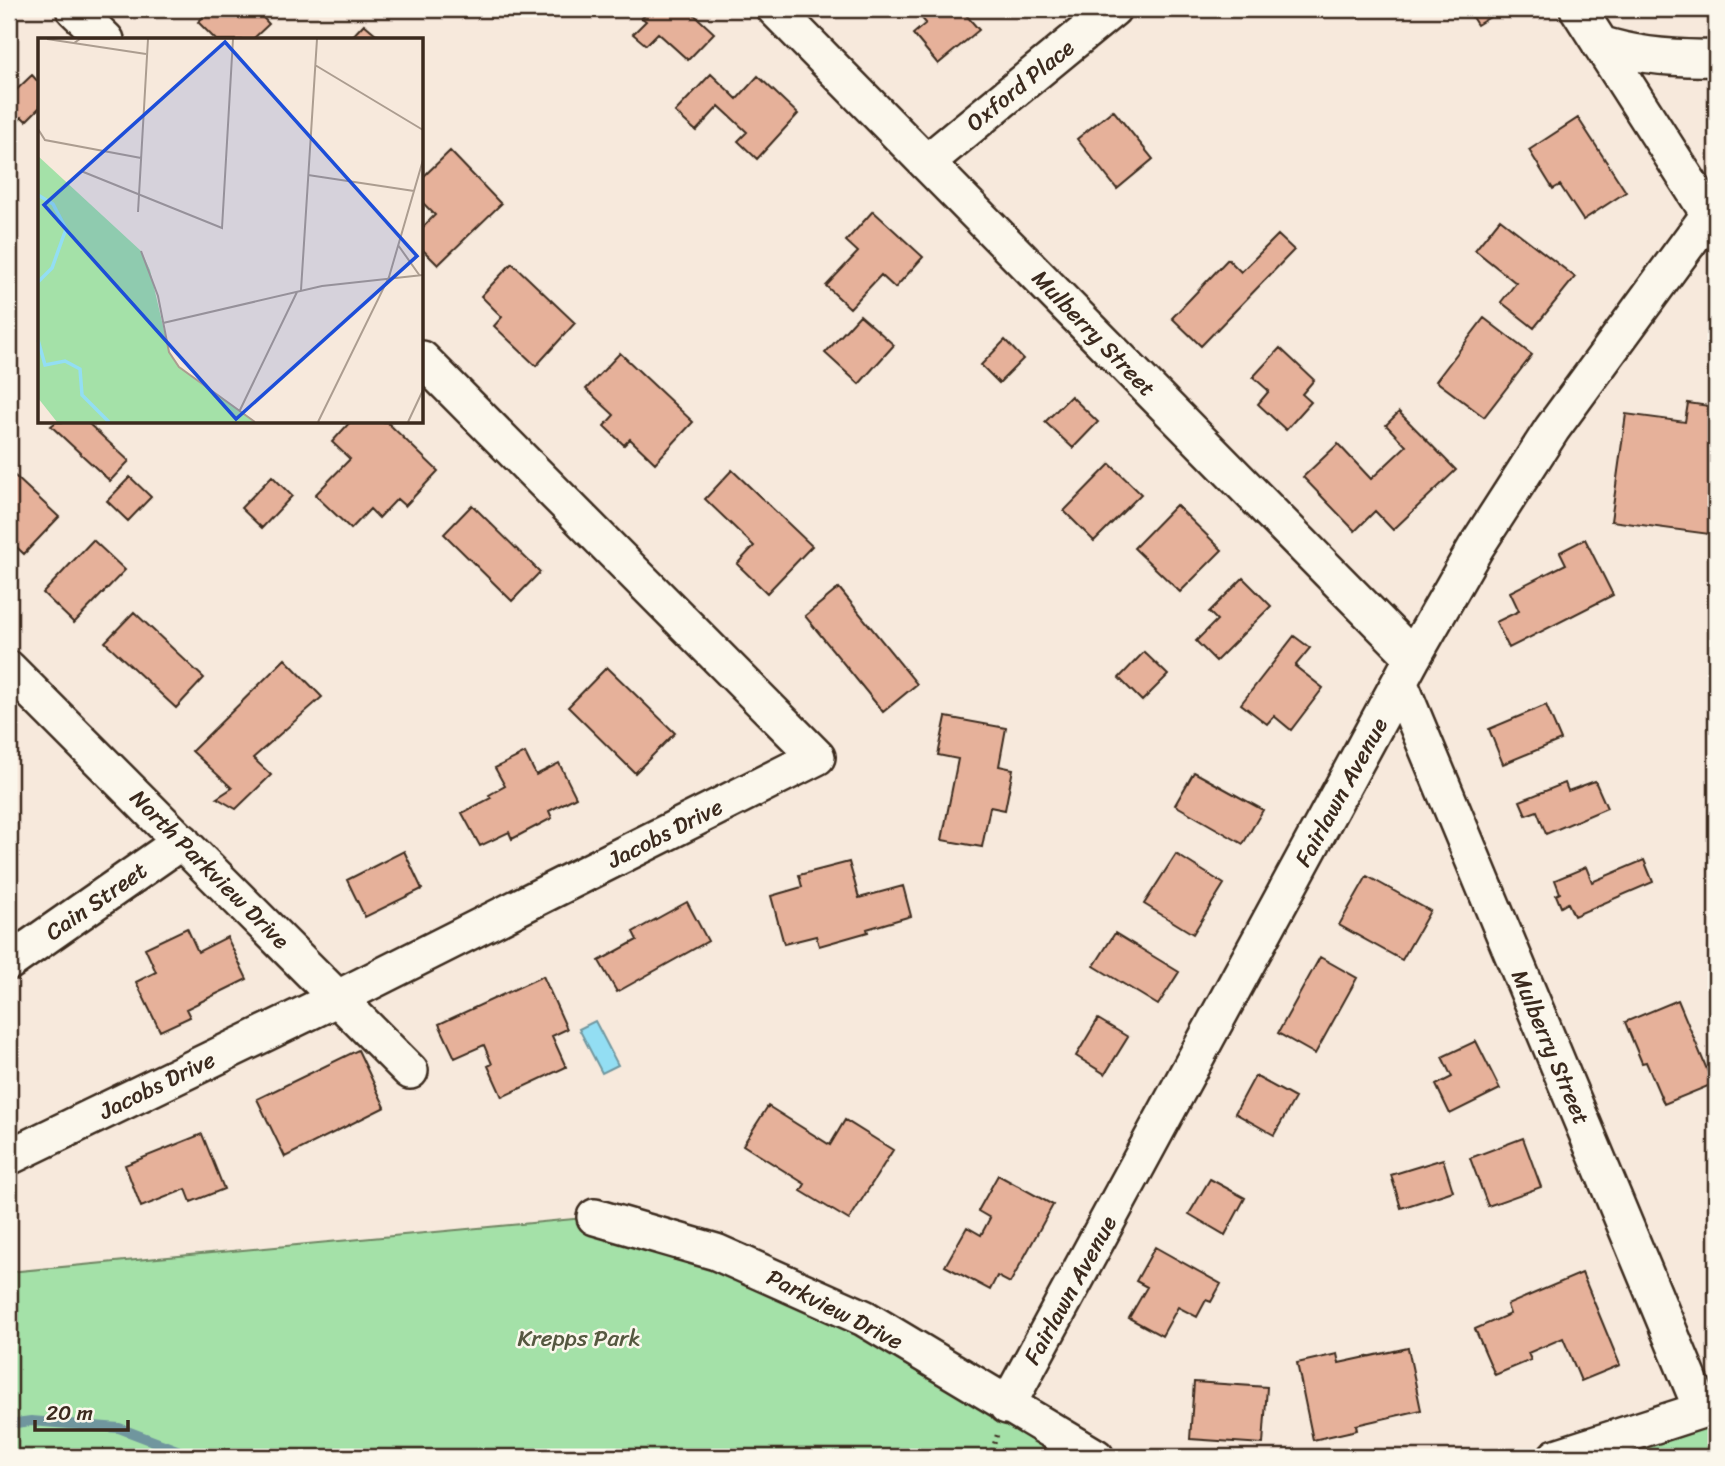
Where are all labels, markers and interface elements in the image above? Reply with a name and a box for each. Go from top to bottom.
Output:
street label: Oxford Place [957,28,1084,142]
inset map [38,38,424,424]
street label: Mulberry Street [1021,260,1166,407]
street label: Fairlawn Avenue [1283,710,1400,875]
street label: North Parkview Drive [120,779,300,959]
street label: Jacobs Drive [599,787,730,881]
street label: Cain Street [36,851,156,952]
street label: Mulberry Street [1499,963,1602,1131]
street label: Jacobs Drive [91,1039,223,1132]
street label: Fairlawn Avenue [1012,1208,1129,1373]
street label: Parkview Drive [759,1257,911,1362]
park label: Krepps Park [517,1318,641,1359]
scale bar [35,1389,128,1433]
text: 20 m [46,1394,93,1432]

